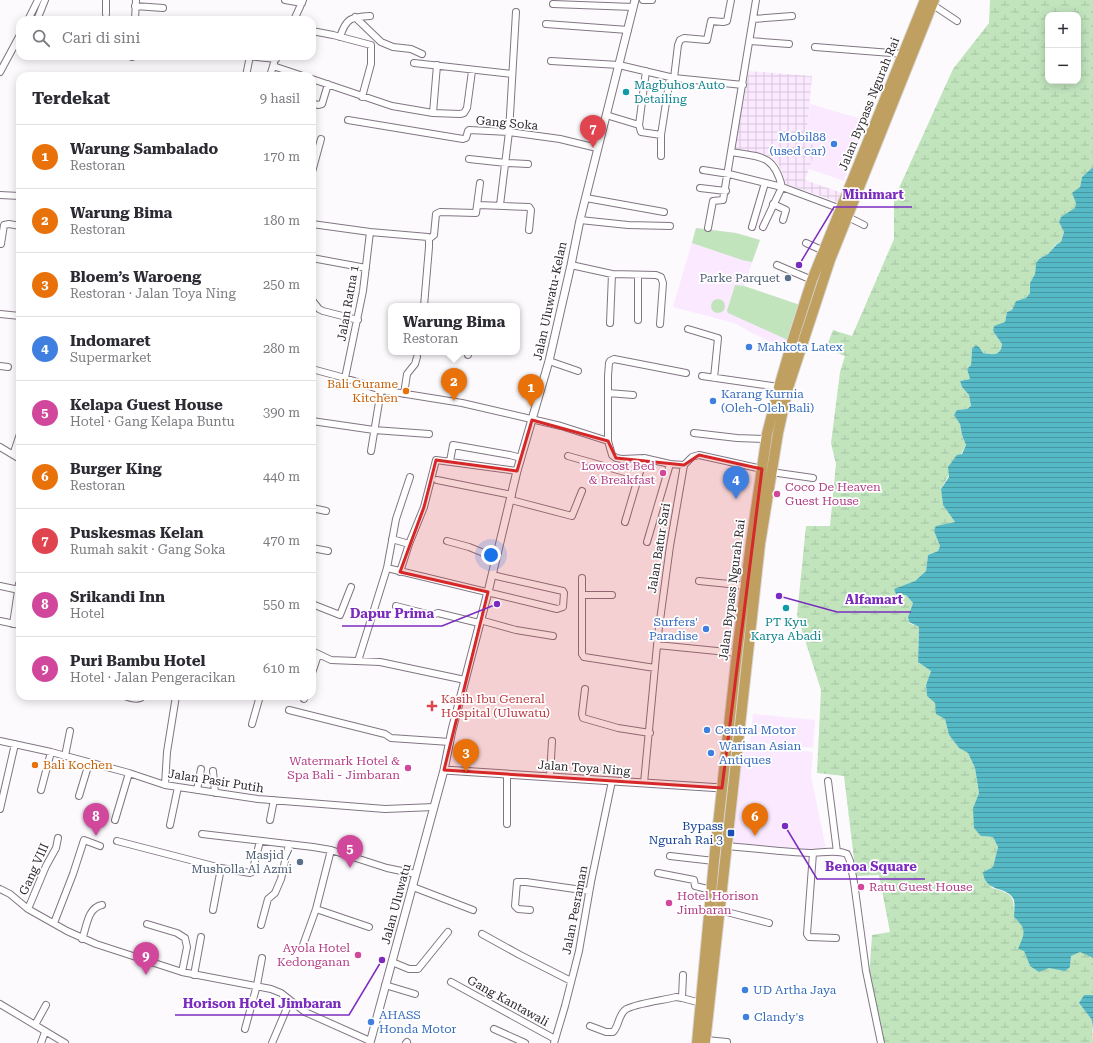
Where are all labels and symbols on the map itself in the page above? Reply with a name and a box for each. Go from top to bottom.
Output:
street label: Jalan Bypass Ngurah Rai [836,35,902,173]
place label: Magbuhos Auto Detailing [634,78,725,106]
marker: Magbuhos Auto Detailing [621,87,631,97]
street label: Gang Soka [475,113,539,133]
pin: 7 [580,115,606,148]
place label: Mobil88 (used car) [770,130,826,158]
marker: Mobil88 (used car) [829,139,839,149]
callout: Minimart [834,182,912,207]
text: Minimart [842,187,904,202]
street label: Jalan Uluwatu-Kelan [531,240,569,362]
street label: Jalan Ratna 1 [334,264,362,342]
place label: Parke Parquet [699,271,781,285]
marker: Parke Parquet [783,273,793,283]
place label: Mahkota Latex [757,340,843,354]
marker: Mahkota Latex [744,342,754,352]
pin: 2 [441,368,467,401]
pin: 1 [518,374,544,407]
place label: Bali Gurame Kitchen [327,377,398,405]
marker: Bali Gurame Kitchen [401,386,411,396]
place label: Karang Kurnia (Oleh-Oleh Bali) [721,387,814,415]
marker: Karang Kurnia (Oleh-Oleh Bali) [708,396,718,406]
place label: Lowcost Bed & Breakfast [581,459,656,487]
pin: 4 [723,466,749,499]
marker: Lowcost Bed & Breakfast [658,468,668,478]
place label: Coco De Heaven Guest House [785,480,881,508]
marker: Coco De Heaven Guest House [772,489,782,499]
street label: Jalan Batur Sari [645,502,673,594]
street label: Jalan Bypass Ngurah Rai [716,518,748,661]
your location [481,545,501,565]
callout: Alfamart [837,587,911,612]
text: Alfamart [845,592,904,607]
callout: Dapur Prima [342,601,442,626]
marker: PT Kyu Karya Abadi [781,603,791,613]
text: Dapur Prima [350,606,434,621]
place label: Surfers' Paradise [649,615,698,643]
place label: PT Kyu Karya Abadi [751,615,822,643]
marker: Surfers' Paradise [701,624,711,634]
place label: Kasih Ibu General Hospital (Uluwatu) [441,692,550,720]
marker: Kasih Ibu General Hospital (Uluwatu) [426,700,438,712]
place label: Central Motor [715,723,796,737]
marker: Central Motor [702,725,712,735]
pin: 3 [453,739,479,772]
place label: Warisan Asian Antiques [719,739,801,767]
marker: Warisan Asian Antiques [706,748,716,758]
place label: Watermark Hotel & Spa Bali - Jimbaran [287,754,400,782]
place label: Bali Kochen [43,758,113,772]
street label: Jalan Toya Ning [537,758,631,778]
marker: Bali Kochen [30,760,40,770]
marker: Watermark Hotel & Spa Bali - Jimbaran [403,763,413,773]
street label: Jalan Pasir Putih [167,767,265,796]
pin: 8 [83,803,109,836]
pin: 6 [742,803,768,836]
place label: Bypass Ngurah Rai 3 [649,819,723,847]
marker: Bypass Ngurah Rai 3 [726,828,736,838]
pin: 5 [337,835,363,868]
street label: Gang VIII [16,841,52,897]
place label: Masjid / Musholla Al Azmi [191,848,293,876]
callout: Benoa Square [817,854,925,879]
marker: Masjid / Musholla Al Azmi [295,857,305,867]
text: Benoa Square [825,859,917,874]
street label: Jalan Uluwatu [379,862,414,946]
street label: Jalan Pesraman [560,864,591,956]
place label: Ratu Guest House [869,880,973,894]
marker: Ratu Guest House [856,882,866,892]
place label: Hotel Horison Jimbaran [677,889,759,917]
marker: Hotel Horison Jimbaran [664,898,674,908]
place label: Ayola Hotel Kedonganan [277,941,350,969]
pin: 9 [133,942,159,975]
marker: Ayola Hotel Kedonganan [353,950,363,960]
street label: Gang Kantawali [465,973,551,1029]
place label: UD Artha Jaya [753,983,837,997]
marker: UD Artha Jaya [740,985,750,995]
callout: Horison Hotel Jimbaran [175,990,349,1015]
text: Horison Hotel Jimbaran [183,996,342,1011]
place label: AHASS Honda Motor [379,1008,457,1036]
place label: Clandy's [754,1010,804,1024]
marker: Clandy's [741,1012,751,1022]
marker: AHASS Honda Motor [366,1017,376,1027]

